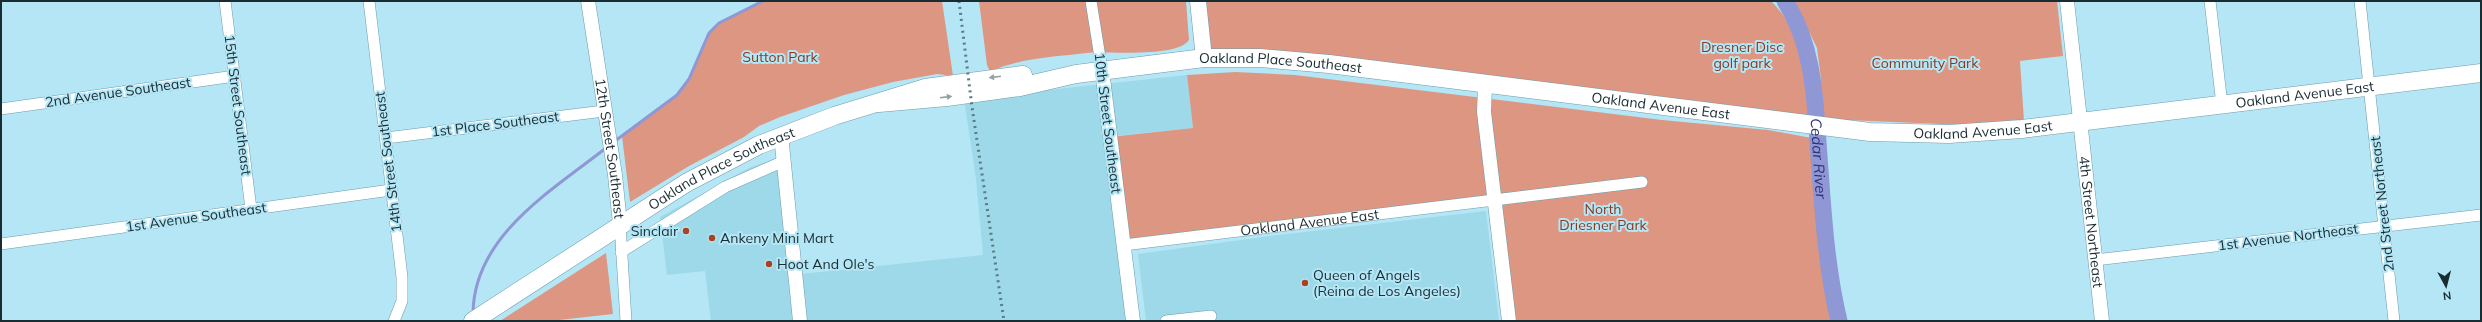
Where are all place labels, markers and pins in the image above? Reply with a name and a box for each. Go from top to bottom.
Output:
place label: Sinclair [631,222,679,240]
marker: Sinclair [681,226,691,236]
place label: Ankeny Mini Mart [720,229,834,247]
marker: Ankeny Mini Mart [707,233,717,243]
place label: Hoot And Ole's [777,255,875,273]
marker: Hoot And Ole's [764,259,774,269]
place label: Queen of Angels (Reina de Los Angeles) [1313,266,1461,300]
marker: Queen of Angels (Reina de Los Angeles) [1300,278,1310,288]

